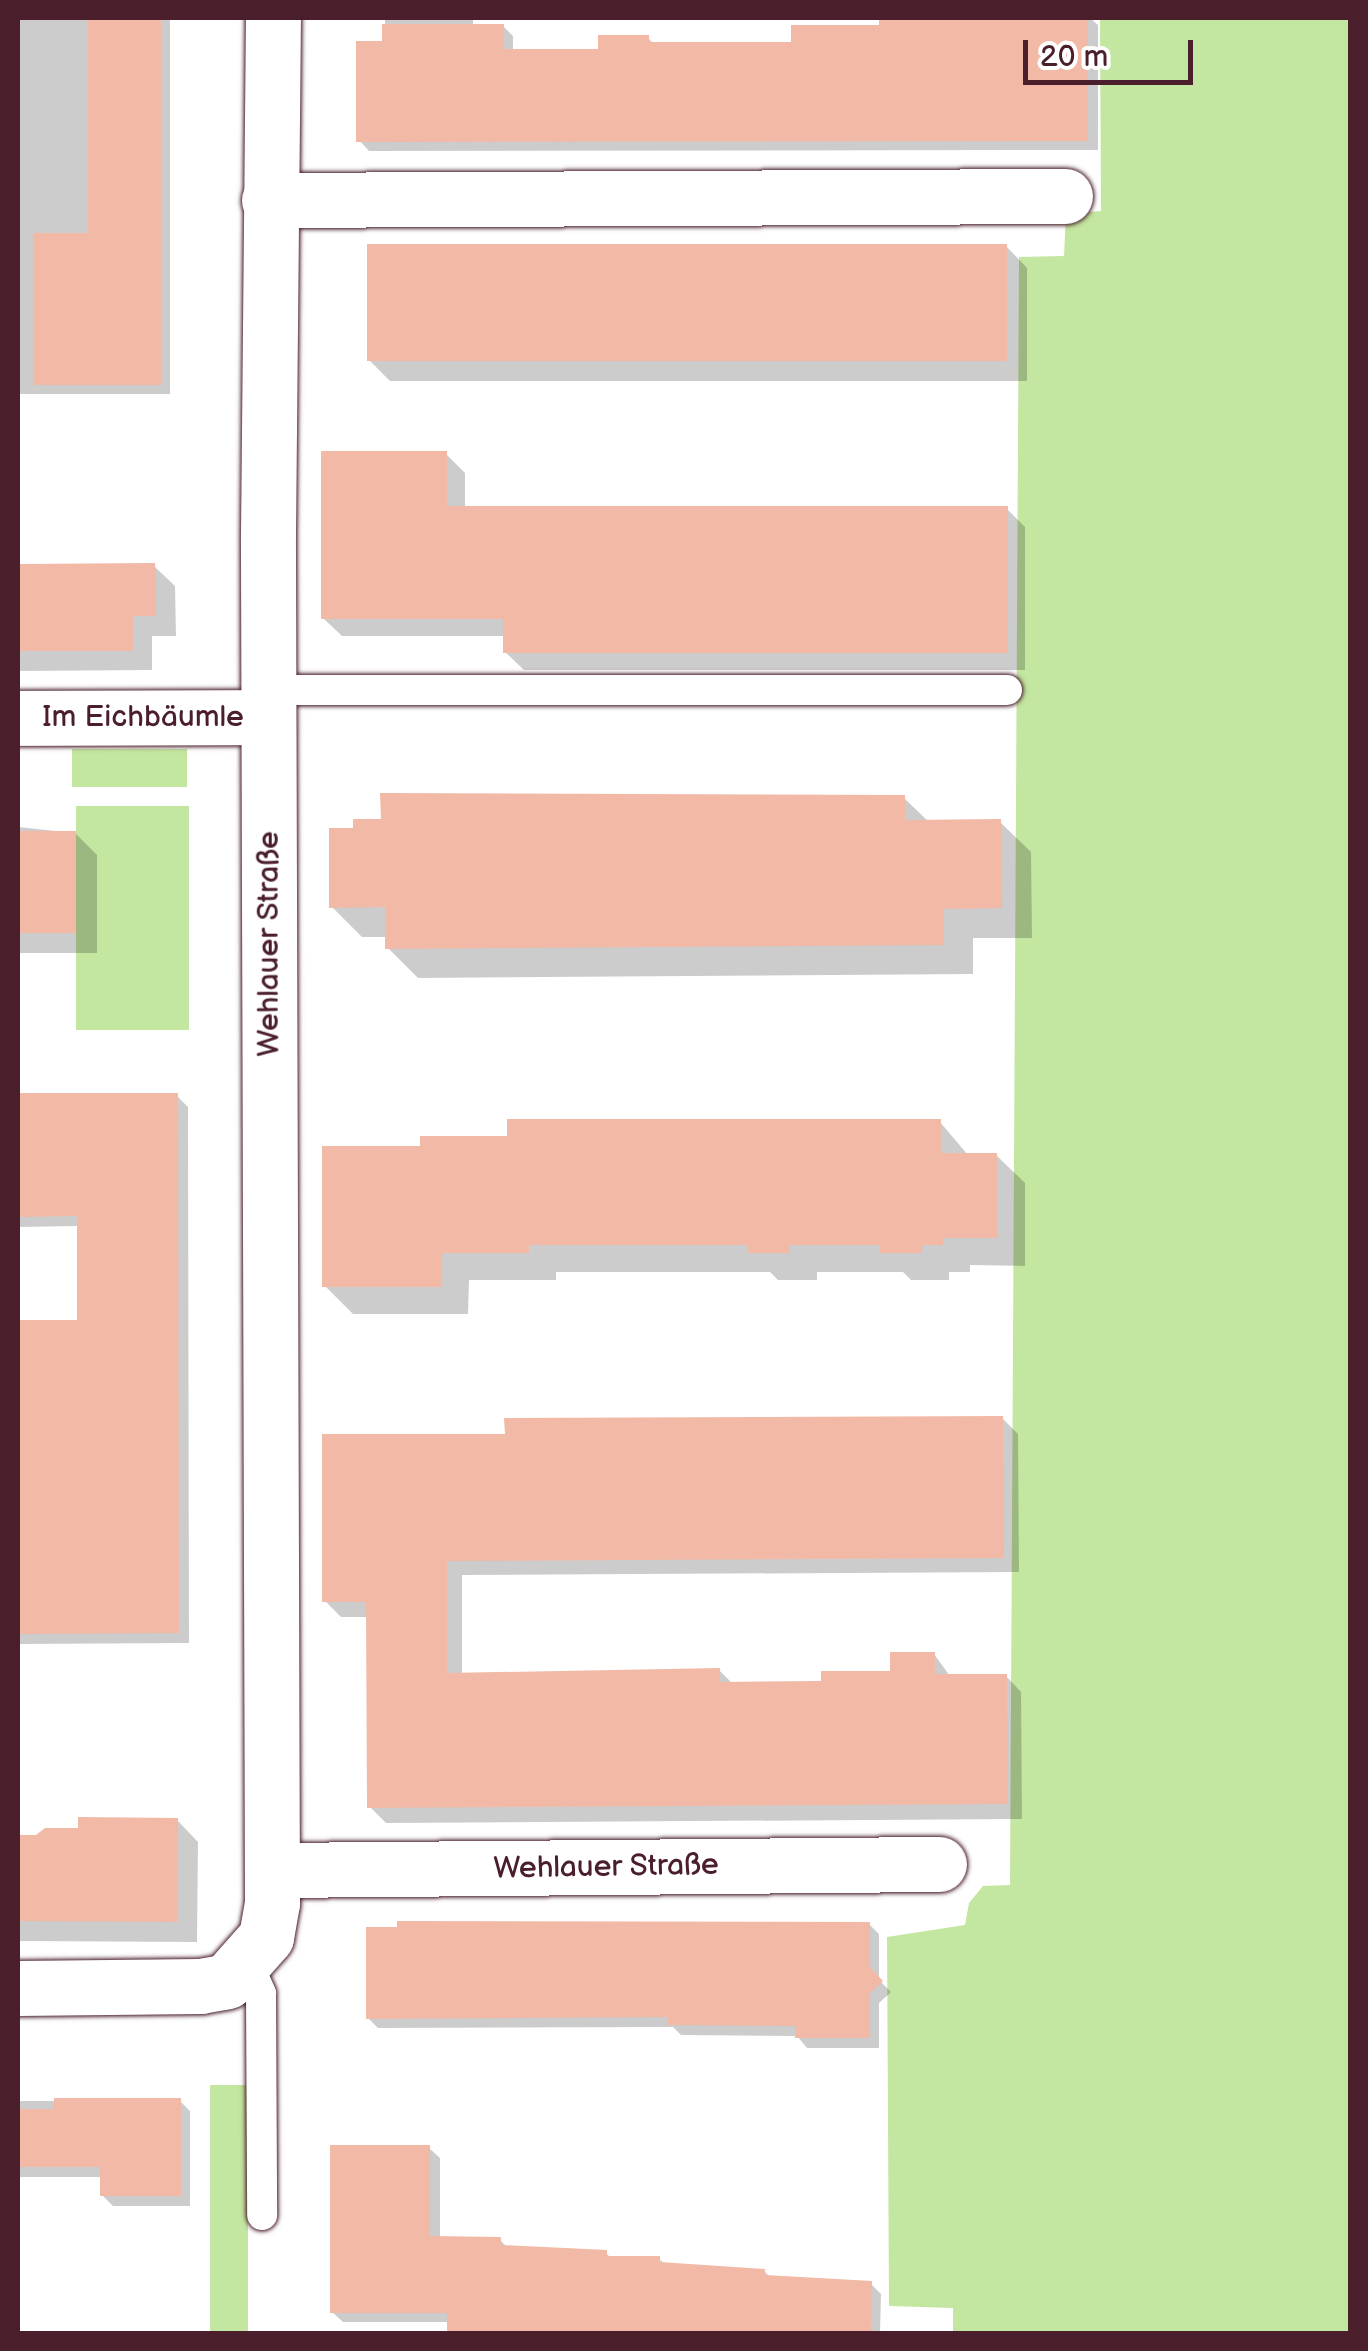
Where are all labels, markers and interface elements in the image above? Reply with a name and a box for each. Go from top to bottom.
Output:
scale bar [1028,20,1198,82]
text: 20 m [1040,39,1108,75]
street label: Im Eichbäumle [42,699,244,735]
street label: Wehlauer Straße [251,831,287,1057]
street label: Wehlauer Straße [493,1847,719,1887]

